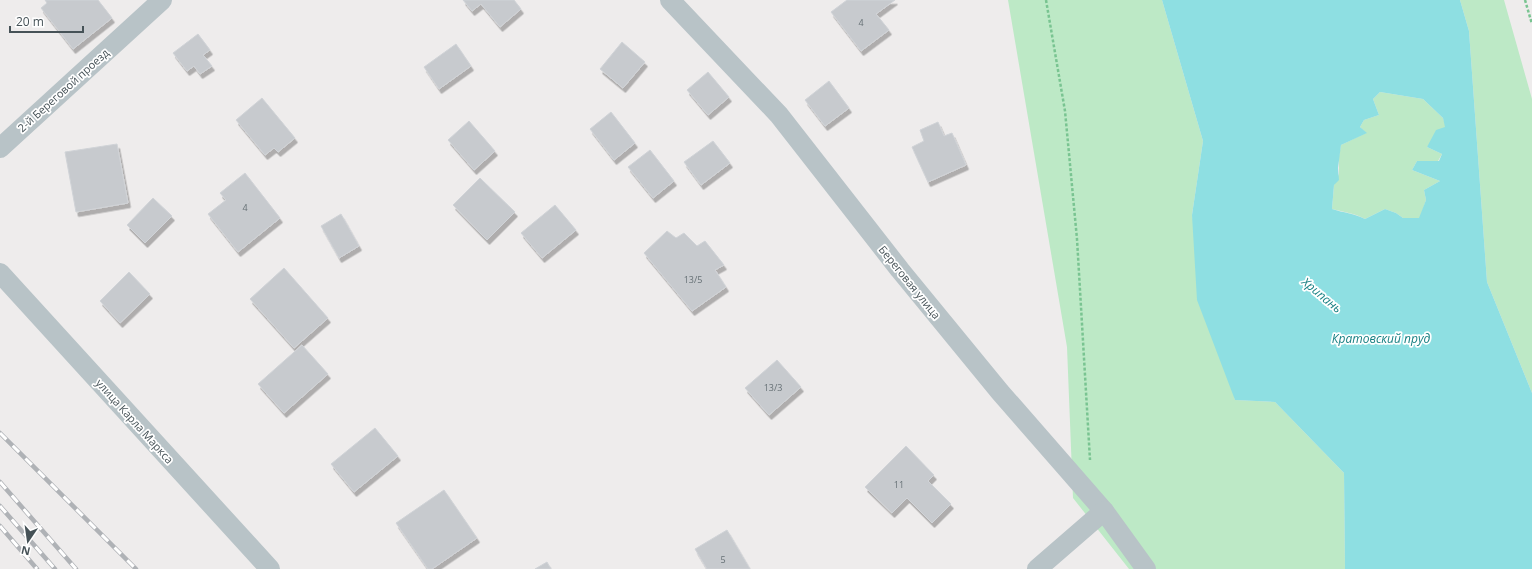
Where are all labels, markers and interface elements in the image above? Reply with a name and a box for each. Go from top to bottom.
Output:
scale bar [10,8,83,34]
text: 20 m [16,13,44,30]
house number: 4 [858,16,864,29]
street label: 2-й Береговой проезд [14,45,112,135]
house number: 4 [242,201,248,214]
street label: Береговая улица [876,242,944,322]
house number: 13/5 [684,273,702,286]
water label: Хрипань [1298,273,1346,317]
water label: Кратовский пруд [1332,330,1430,347]
street label: улица Карла Маркса [93,375,177,467]
house number: 13/3 [764,381,782,394]
house number: 11 [894,478,904,491]
north arrow [8,521,48,561]
text: N [20,543,32,560]
house number: 5 [720,553,726,566]

